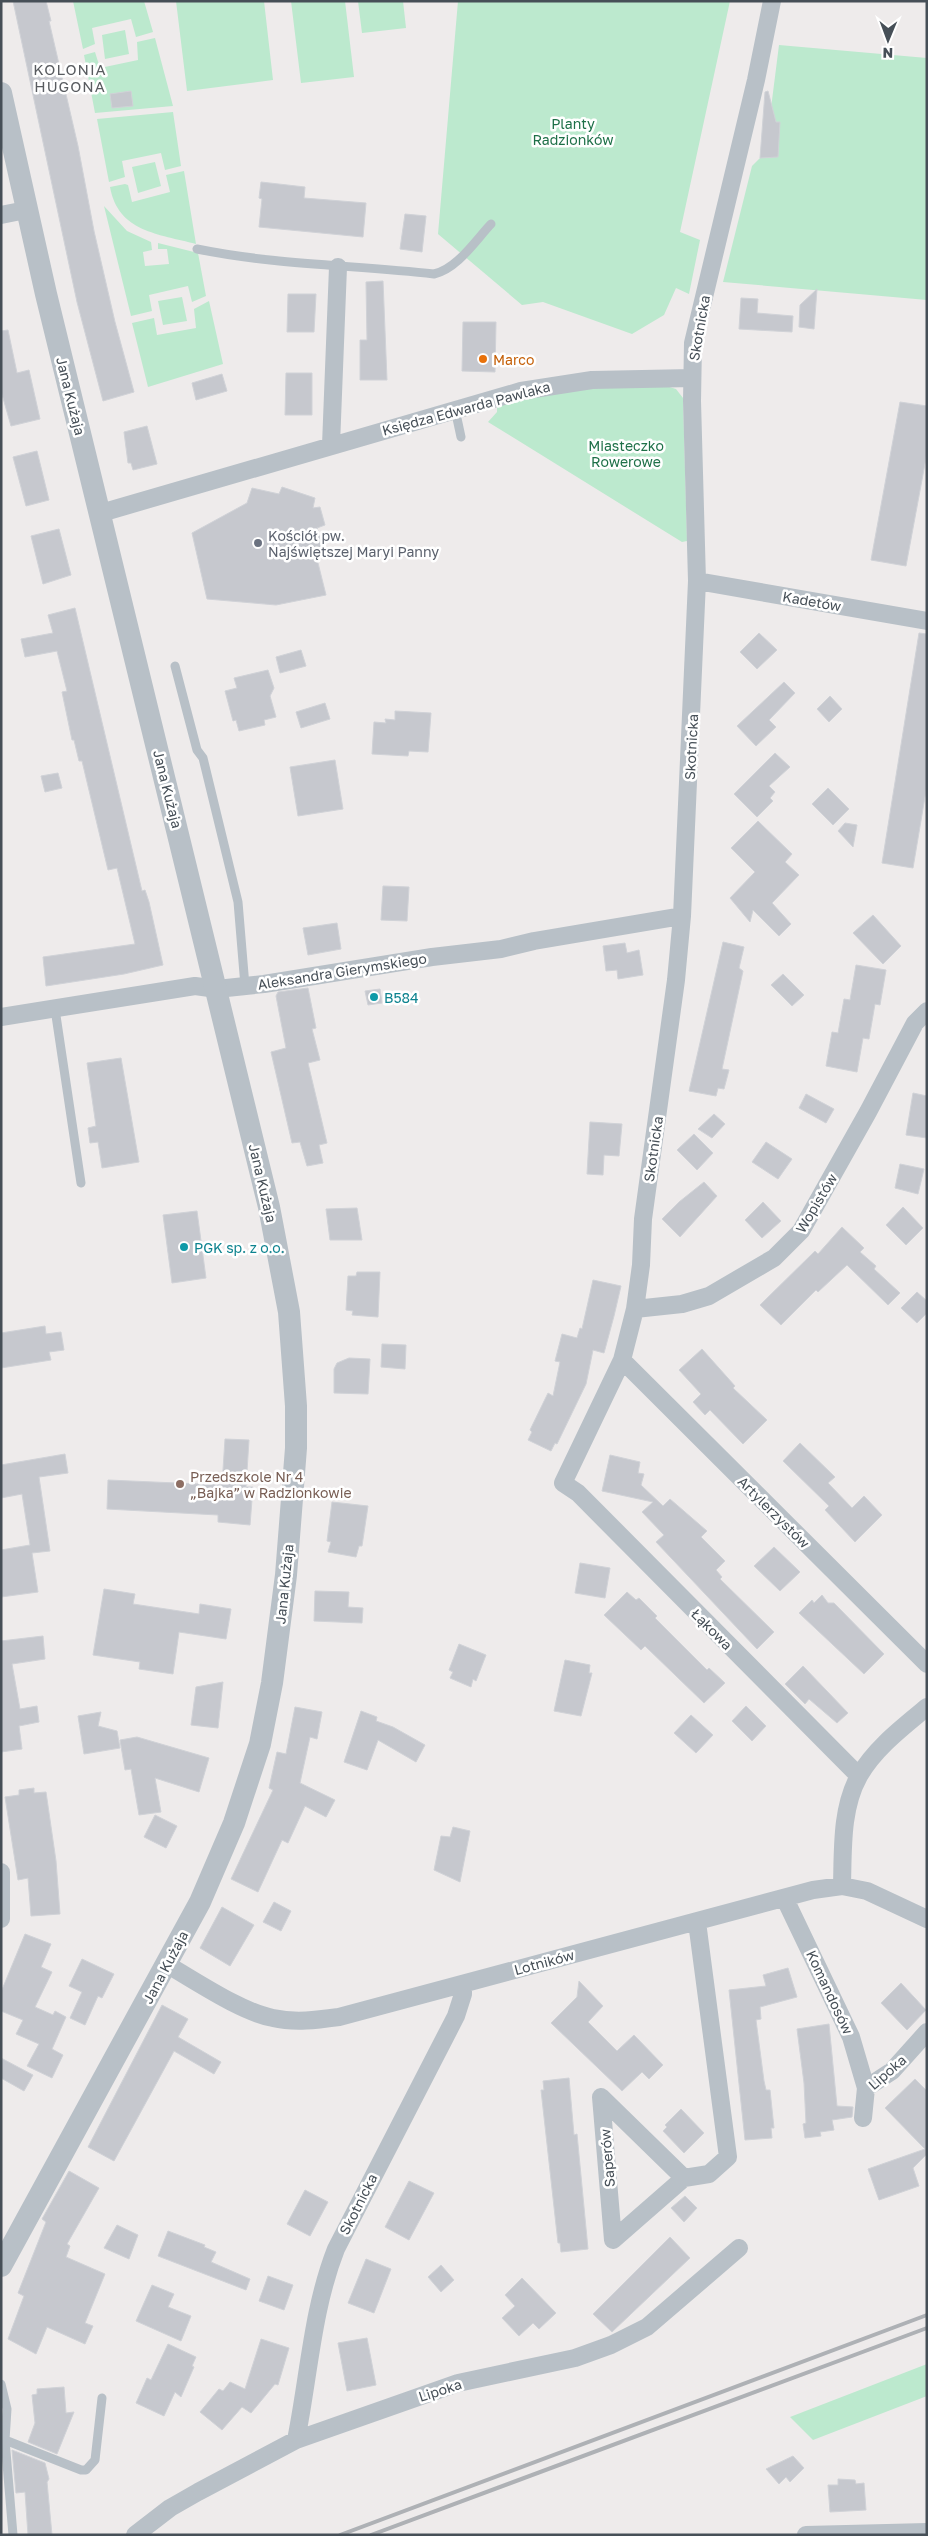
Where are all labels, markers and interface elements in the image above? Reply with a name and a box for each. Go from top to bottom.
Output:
north arrow [863,15,913,65]
text: N [882,45,893,62]
district label: KOLONIA HUGONA [33,60,107,95]
park label: Planty Radzionków [532,115,614,148]
street label: Skotnicka [685,294,713,362]
place label: Marco [493,351,534,368]
marker: Marco [477,353,489,365]
street label: Jana Kużaja [53,355,89,437]
street label: Księdza Edwarda Pawlaka [380,377,552,439]
park label: Miasteczko Rowerowe [588,437,664,470]
place label: Kościół pw. Najświętszej Maryi Panny [268,527,439,560]
marker: Kościół pw. Najświętszej Maryi Panny [252,537,264,549]
street label: Kadetów [781,587,843,615]
street label: Skotnicka [681,713,701,781]
street label: Jana Kużaja [150,748,186,830]
street label: Aleksandra Gierymskiego [256,949,428,993]
place label: B584 [384,989,419,1006]
marker: B584 [368,991,380,1003]
street label: Skotnicka [640,1115,666,1183]
street label: Jana Kużaja [246,1142,280,1224]
street label: Wopistów [792,1170,840,1236]
place label: PGK sp. z o.o. [194,1239,285,1256]
marker: PGK sp. z o.o. [178,1241,190,1253]
place label: Przedszkole Nr 4 „Bajka” w Radzionkowie [190,1468,352,1501]
street label: Artylerzystów [735,1473,813,1551]
marker: Przedszkole Nr 4 „Bajka” w Radzionkowie [174,1478,186,1490]
street label: Jana Kużaja [271,1543,297,1625]
street label: Łąkowa [688,1605,736,1653]
street label: Jana Kużaja [139,1928,191,2006]
street label: Lotników [512,1946,576,1978]
street label: Komandosów [803,1947,857,2037]
street label: Lipoka [865,2051,909,2093]
street label: Saperów [596,2128,618,2188]
street label: Skotnicka [335,2171,381,2237]
street label: Lipoka [416,2375,464,2405]

